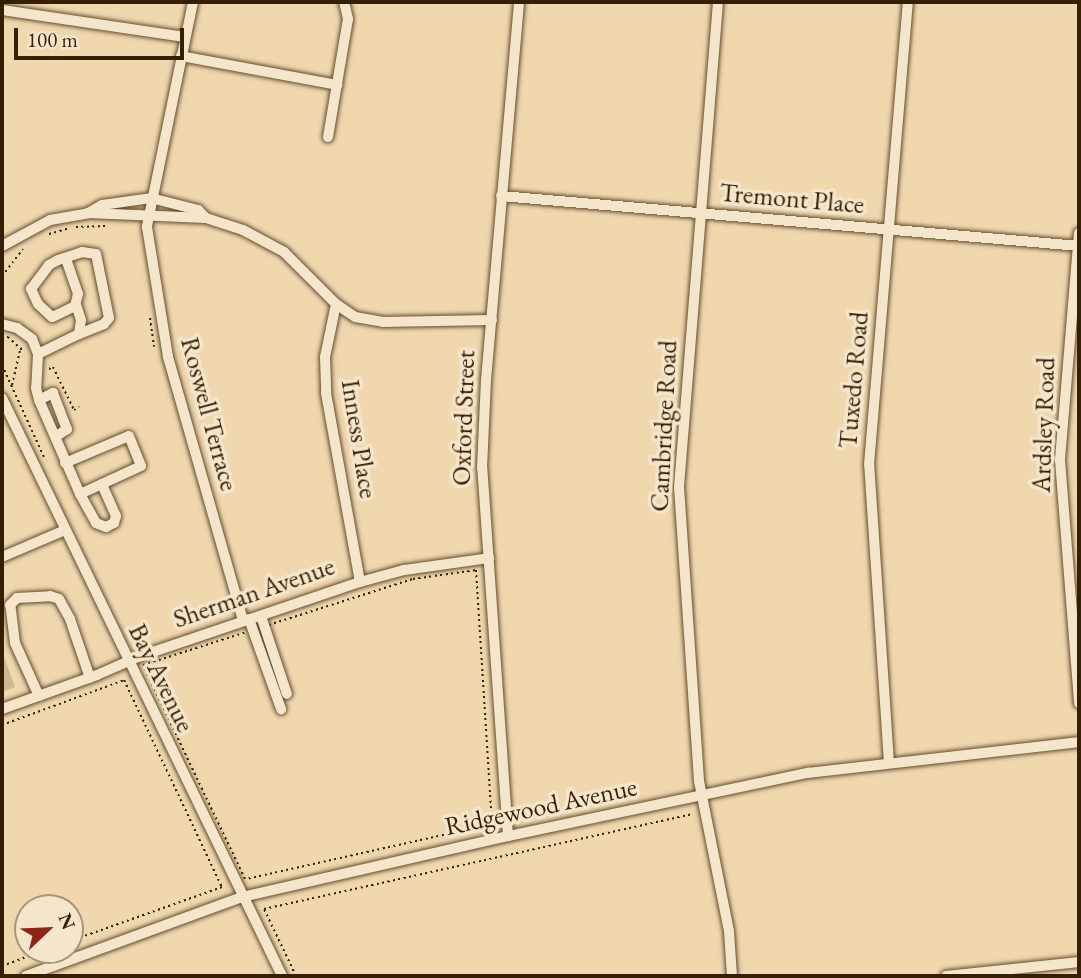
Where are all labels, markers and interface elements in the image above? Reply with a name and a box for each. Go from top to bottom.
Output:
scale bar [18,14,187,58]
text: 100 m [27,26,78,53]
street label: Tremont Place [718,177,866,221]
street label: Tuxedo Road [832,310,876,450]
street label: Roswell Terrace [174,334,244,494]
street label: Cambridge Road [644,339,684,513]
street label: Oxford Street [446,350,482,486]
street label: Ardsley Road [1026,357,1062,493]
street label: Inness Place [334,377,384,501]
street label: Sherman Avenue [169,551,339,635]
street label: Bay Avenue [121,619,201,737]
street label: Ridgewood Avenue [442,771,640,843]
north arrow [14,894,84,964]
text: N [52,909,81,933]

